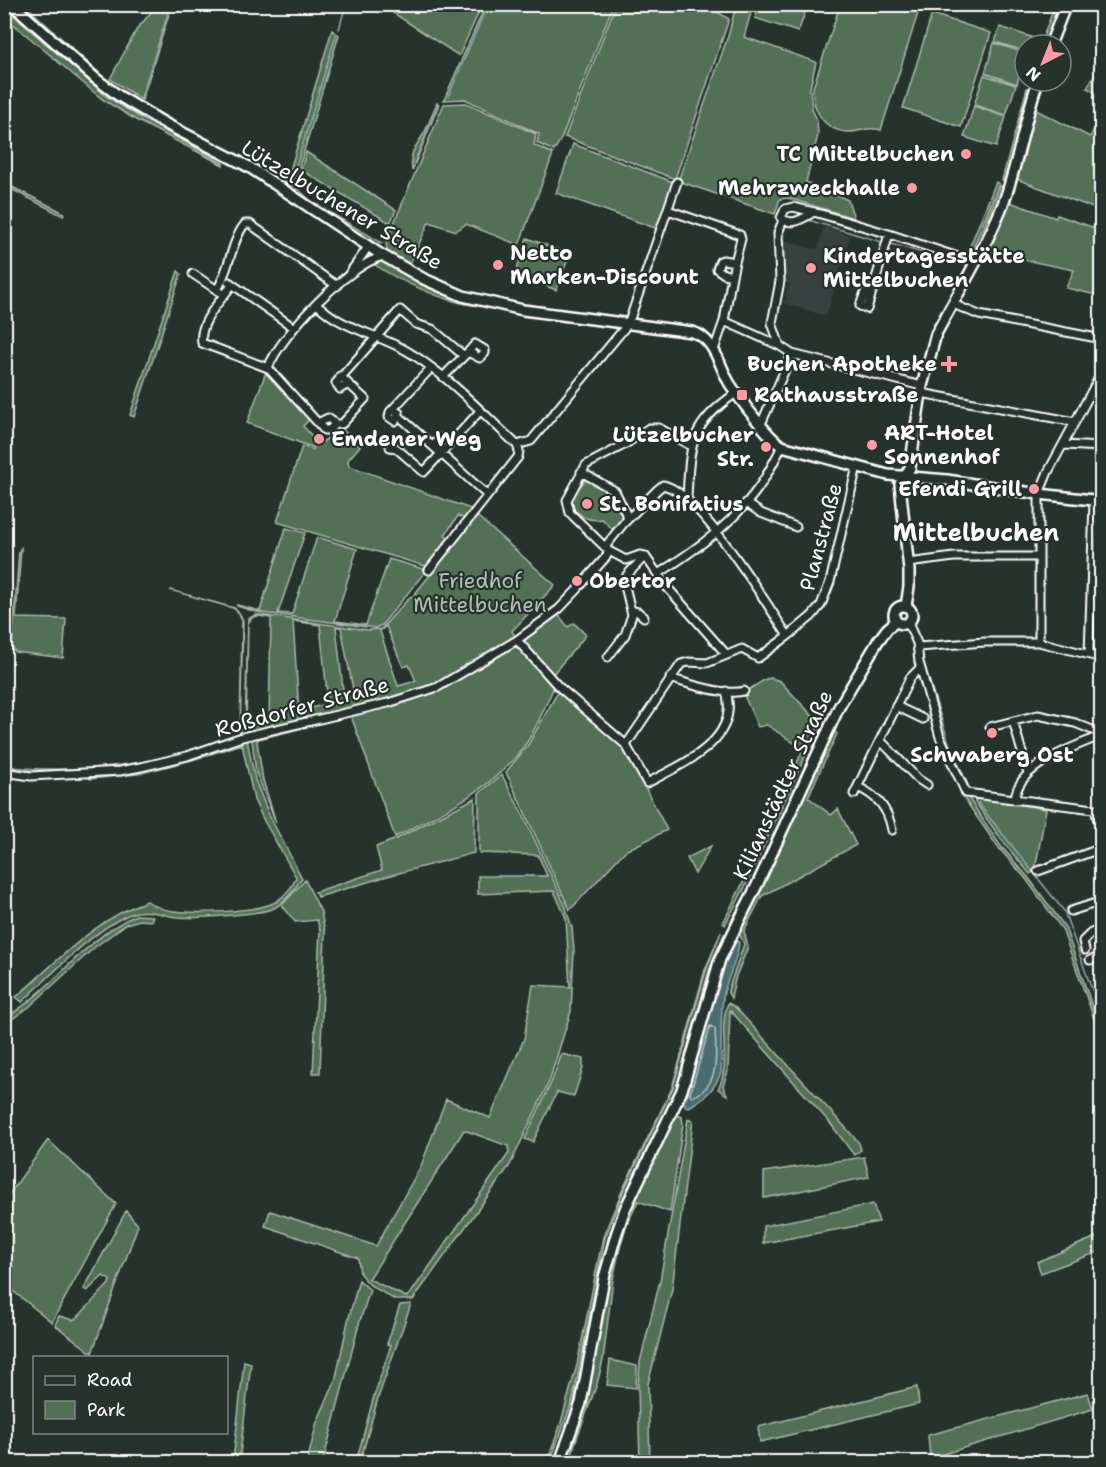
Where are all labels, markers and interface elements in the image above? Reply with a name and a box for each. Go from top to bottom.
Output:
north arrow [1013,33,1073,93]
text: N [1022,62,1045,86]
street label: Lützelbuchener Straße [236,134,448,276]
place label: TC Mittelbuchen [777,140,954,168]
marker: TC Mittelbuchen [959,147,973,161]
place label: Mehrzweckhalle [718,174,900,202]
marker: Mehrzweckhalle [905,181,919,195]
place label: Netto Marken-Discount [510,239,699,291]
place label: Kindertagesstätte Mittelbuchen [823,242,1025,294]
marker: Netto Marken-Discount [491,258,505,272]
marker: Kindertagesstätte Mittelbuchen [804,261,818,275]
place label: Buchen Apotheke [747,350,937,378]
marker: Buchen Apotheke [942,357,956,371]
place label: Rathausstraße [754,381,919,409]
marker: Rathausstraße [735,388,749,402]
place label: ART-Hotel Sonnenhof [884,419,1000,471]
place label: Lützelbucher Str. [612,421,754,473]
place label: Emdener Weg [331,425,481,453]
marker: Emdener Weg [312,432,326,446]
marker: ART-Hotel Sonnenhof [865,438,879,452]
marker: Lützelbucher Str. [759,440,773,454]
place label: Efendi Grill [898,475,1022,503]
street label: Planstraße [793,480,849,594]
marker: Efendi Grill [1027,482,1041,496]
place label: St. Bonifatius [599,490,744,518]
marker: St. Bonifatius [580,497,594,511]
district label: Mittelbuchen [893,517,1059,549]
park label: Friedhof Mittelbuchen [413,567,547,619]
place label: Obertor [589,567,676,595]
marker: Obertor [570,574,584,588]
street label: Roßdorfer Straße [212,670,392,744]
street label: Kilianstädter Straße [727,686,839,884]
marker: Schwaberg Ost [985,726,999,740]
place label: Schwaberg Ost [910,741,1074,769]
legend [33,1356,228,1434]
text: Road [87,1368,132,1392]
text: Park [87,1398,126,1422]

